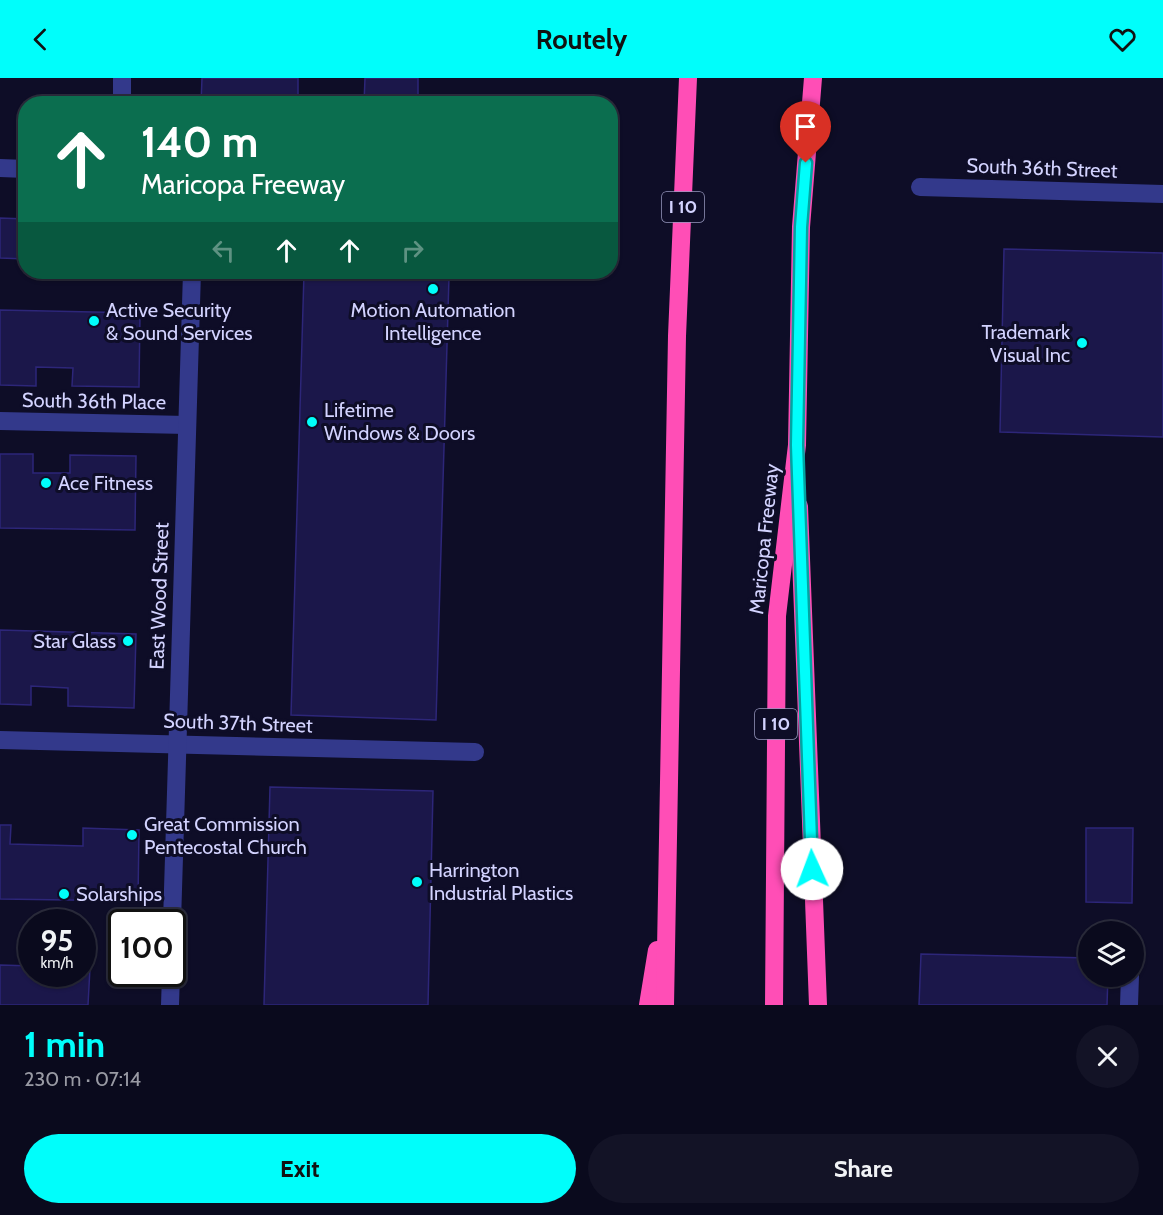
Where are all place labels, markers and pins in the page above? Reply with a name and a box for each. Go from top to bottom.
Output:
pin [780,101,831,163]
marker: Motion Automation Intelligence [426,282,440,296]
place label: Active Security & Sound Services [106,298,252,345]
place label: Motion Automation Intelligence [351,298,515,345]
marker: Active Security & Sound Services [87,314,101,328]
place label: Trademark Visual Inc [982,320,1070,367]
marker: Trademark Visual Inc [1075,336,1089,350]
place label: Lifetime Windows & Doors [324,398,475,445]
marker: Lifetime Windows & Doors [305,415,319,429]
place label: Ace Fitness [58,471,153,495]
marker: Ace Fitness [39,476,53,490]
place label: Star Glass [33,629,116,653]
marker: Star Glass [121,634,135,648]
place label: Great Commission Pentecostal Church [144,812,307,859]
marker: Great Commission Pentecostal Church [125,828,139,842]
place label: Harrington Industrial Plastics [429,858,573,905]
marker: Harrington Industrial Plastics [410,875,424,889]
place label: Solarships [76,882,162,906]
marker: Solarships [57,887,71,901]

